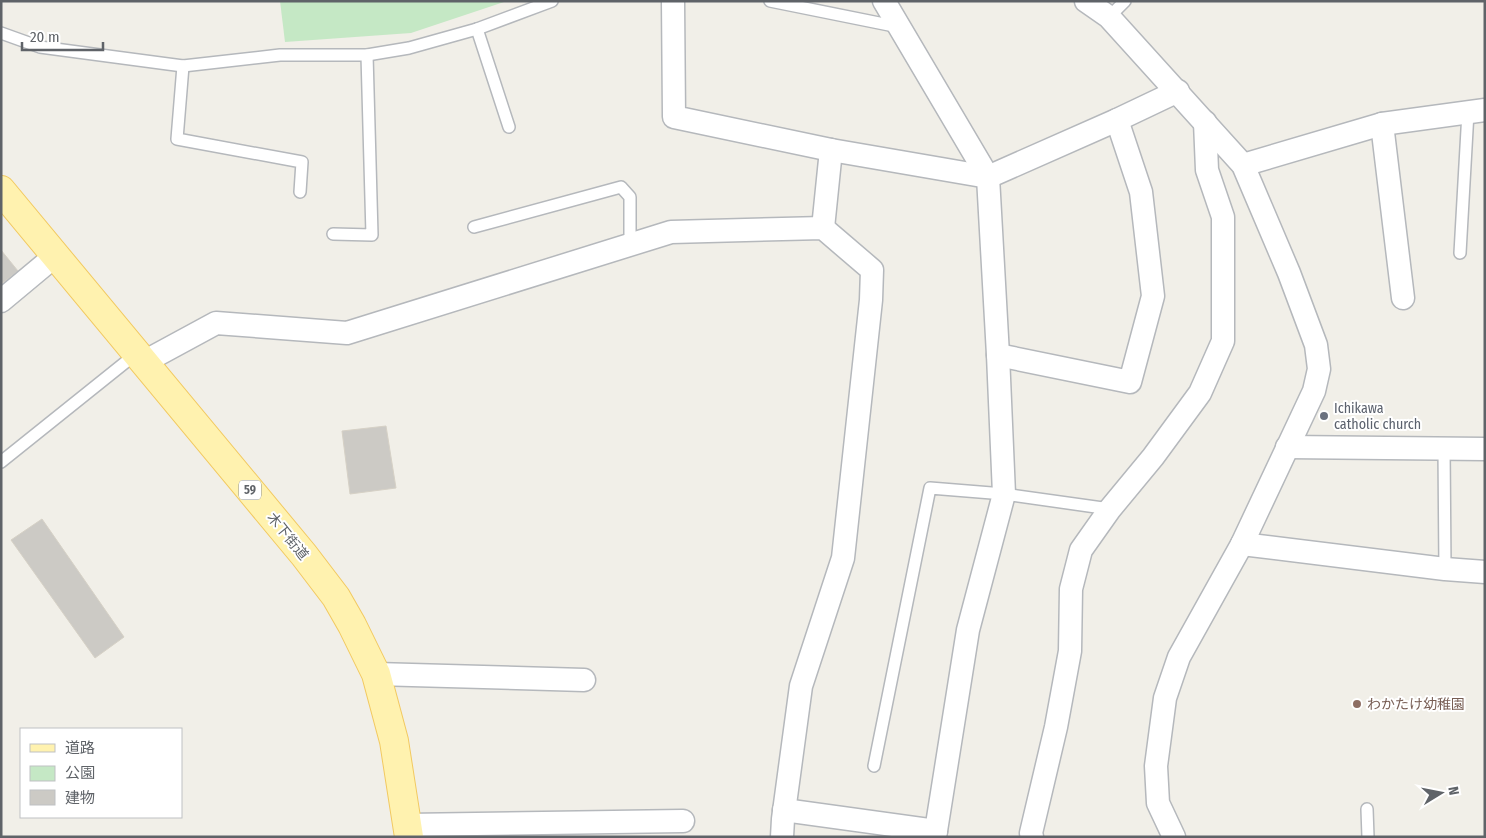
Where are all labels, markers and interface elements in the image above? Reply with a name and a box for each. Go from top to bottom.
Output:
scale bar [22,20,104,52]
text: 20 m [30,28,60,46]
place label: Ichikawa catholic church [1334,400,1421,433]
marker: Ichikawa catholic church [1318,410,1330,422]
road number: 59 [239,480,261,500]
street label: 木下街道 [263,509,312,563]
place label: わかたけ幼稚園 [1367,696,1465,713]
marker: わかたけ幼稚園 [1351,698,1363,710]
legend [20,728,182,818]
text: 道路 [65,739,95,757]
text: 公園 [65,764,95,782]
north arrow [1416,768,1466,818]
text: N [1444,785,1462,796]
text: 建物 [65,789,95,807]

